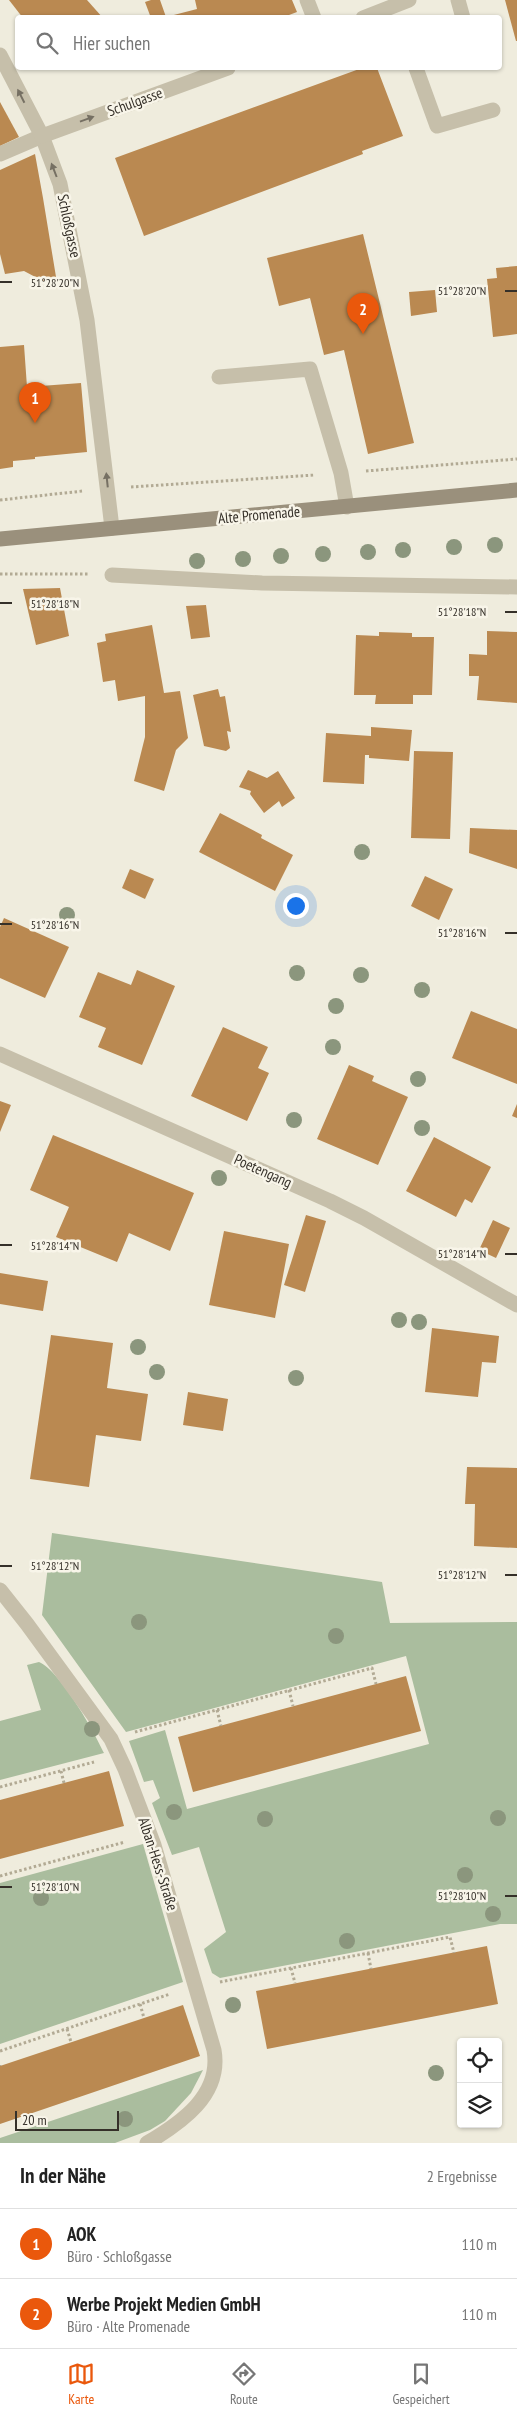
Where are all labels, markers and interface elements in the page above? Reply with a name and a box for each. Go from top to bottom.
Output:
search box [15,15,502,70]
icon: search [33,29,61,57]
text: Hier suchen [73,31,150,55]
street label: Schulgasse [105,83,165,120]
one-way arrow [17,88,25,103]
one-way arrow [80,115,95,122]
one-way arrow [50,163,58,177]
street label: Schloßgasse [53,192,85,259]
text: 51°28'20"N [31,275,79,290]
text: 51°28'20"N [438,283,486,298]
pin: 2 [347,293,379,334]
pin: 1 [19,382,51,423]
one-way arrow [103,471,111,487]
street label: Alte Promenade [217,501,301,528]
text: 51°28'18"N [31,596,79,611]
text: 51°28'18"N [438,604,486,619]
your location [283,893,309,919]
text: 51°28'16"N [31,917,79,932]
text: 51°28'16"N [438,925,486,940]
street label: Poetengang [231,1149,295,1192]
text: 51°28'14"N [31,1238,79,1253]
text: 51°28'14"N [438,1246,486,1261]
text: 51°28'12"N [31,1558,79,1573]
text: 51°28'12"N [438,1567,486,1582]
street label: Alban-Hess-Straße [134,1815,182,1913]
text: 51°28'10"N [31,1879,79,1894]
text: 51°28'10"N [438,1888,486,1903]
map controls [457,2038,502,2128]
button: locate [457,2038,502,2083]
button: layers [457,2083,502,2128]
scale bar [15,2108,119,2131]
text: 20 m [22,2111,47,2129]
text: In der Nähe [20,2162,106,2189]
text: 2 Ergebnisse [427,2166,497,2186]
text: AOK [67,2222,96,2246]
text: 1 [32,2234,40,2254]
text: 110 m [462,2234,497,2254]
text: Büro · Schloßgasse [67,2246,172,2266]
text: Werbe Projekt Medien GmbH [67,2292,261,2316]
text: 2 [32,2304,40,2324]
text: 110 m [462,2304,497,2324]
text: Büro · Alte Promenade [67,2316,190,2336]
tab: Karte [67,2360,95,2408]
tab: Route [230,2360,258,2408]
tab: Gespeichert [392,2360,450,2408]

